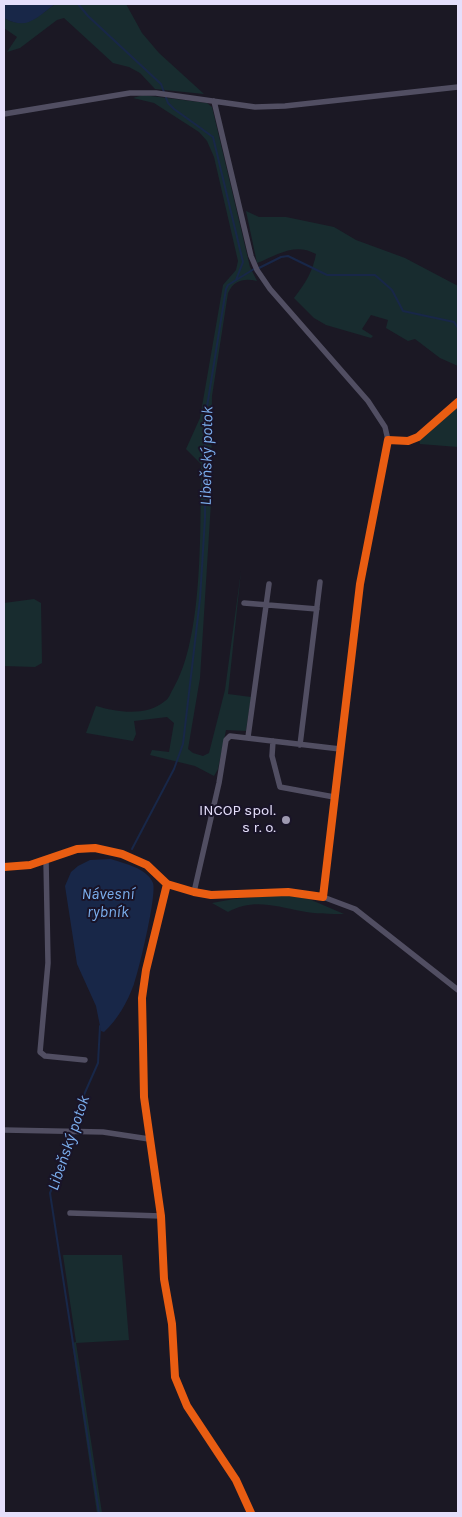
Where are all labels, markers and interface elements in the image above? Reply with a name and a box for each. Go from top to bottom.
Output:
water label: Libeňský potok [197,406,217,506]
place label: INCOP spol. s r. o. [199,802,276,837]
marker: INCOP spol. s r. o. [280,814,292,826]
water label: Návesní rybník [81,884,135,922]
water label: Libeňský potok [44,1093,94,1193]

